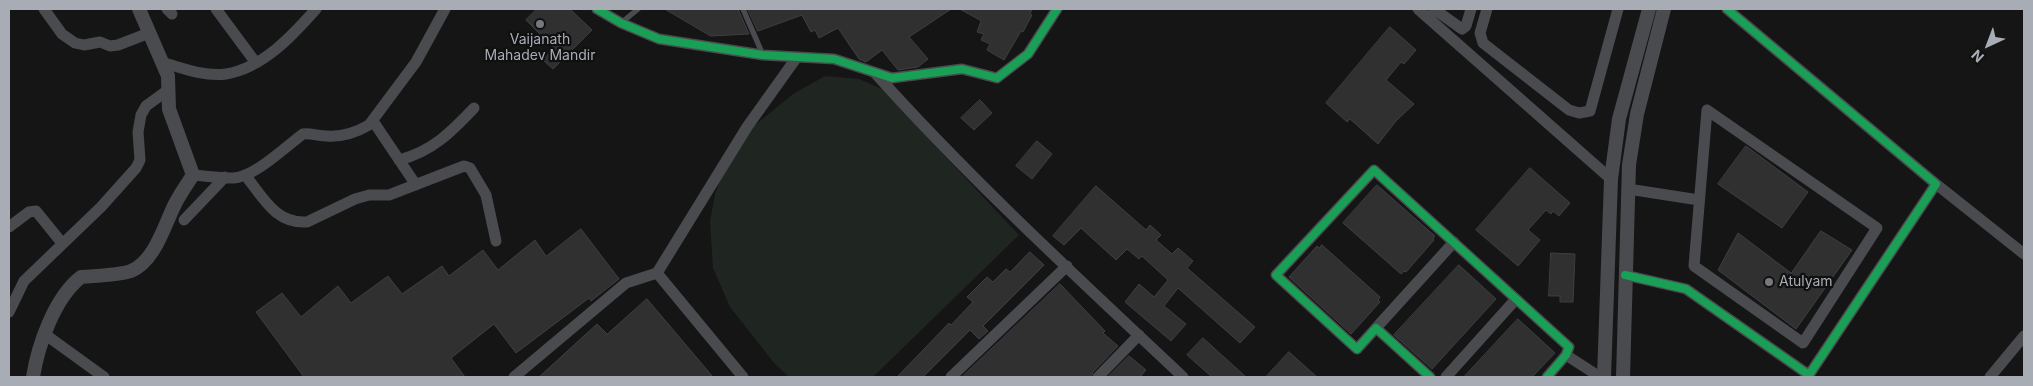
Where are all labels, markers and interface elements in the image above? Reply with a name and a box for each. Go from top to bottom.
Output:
marker: Vaijanath Mahadev Mandir [534,18,546,30]
north arrow [1963,20,2013,70]
place label: Vaijanath Mahadev Mandir [485,32,595,64]
text: N [1968,46,1987,66]
place label: Atulyam [1779,274,1833,290]
marker: Atulyam [1763,276,1775,288]

